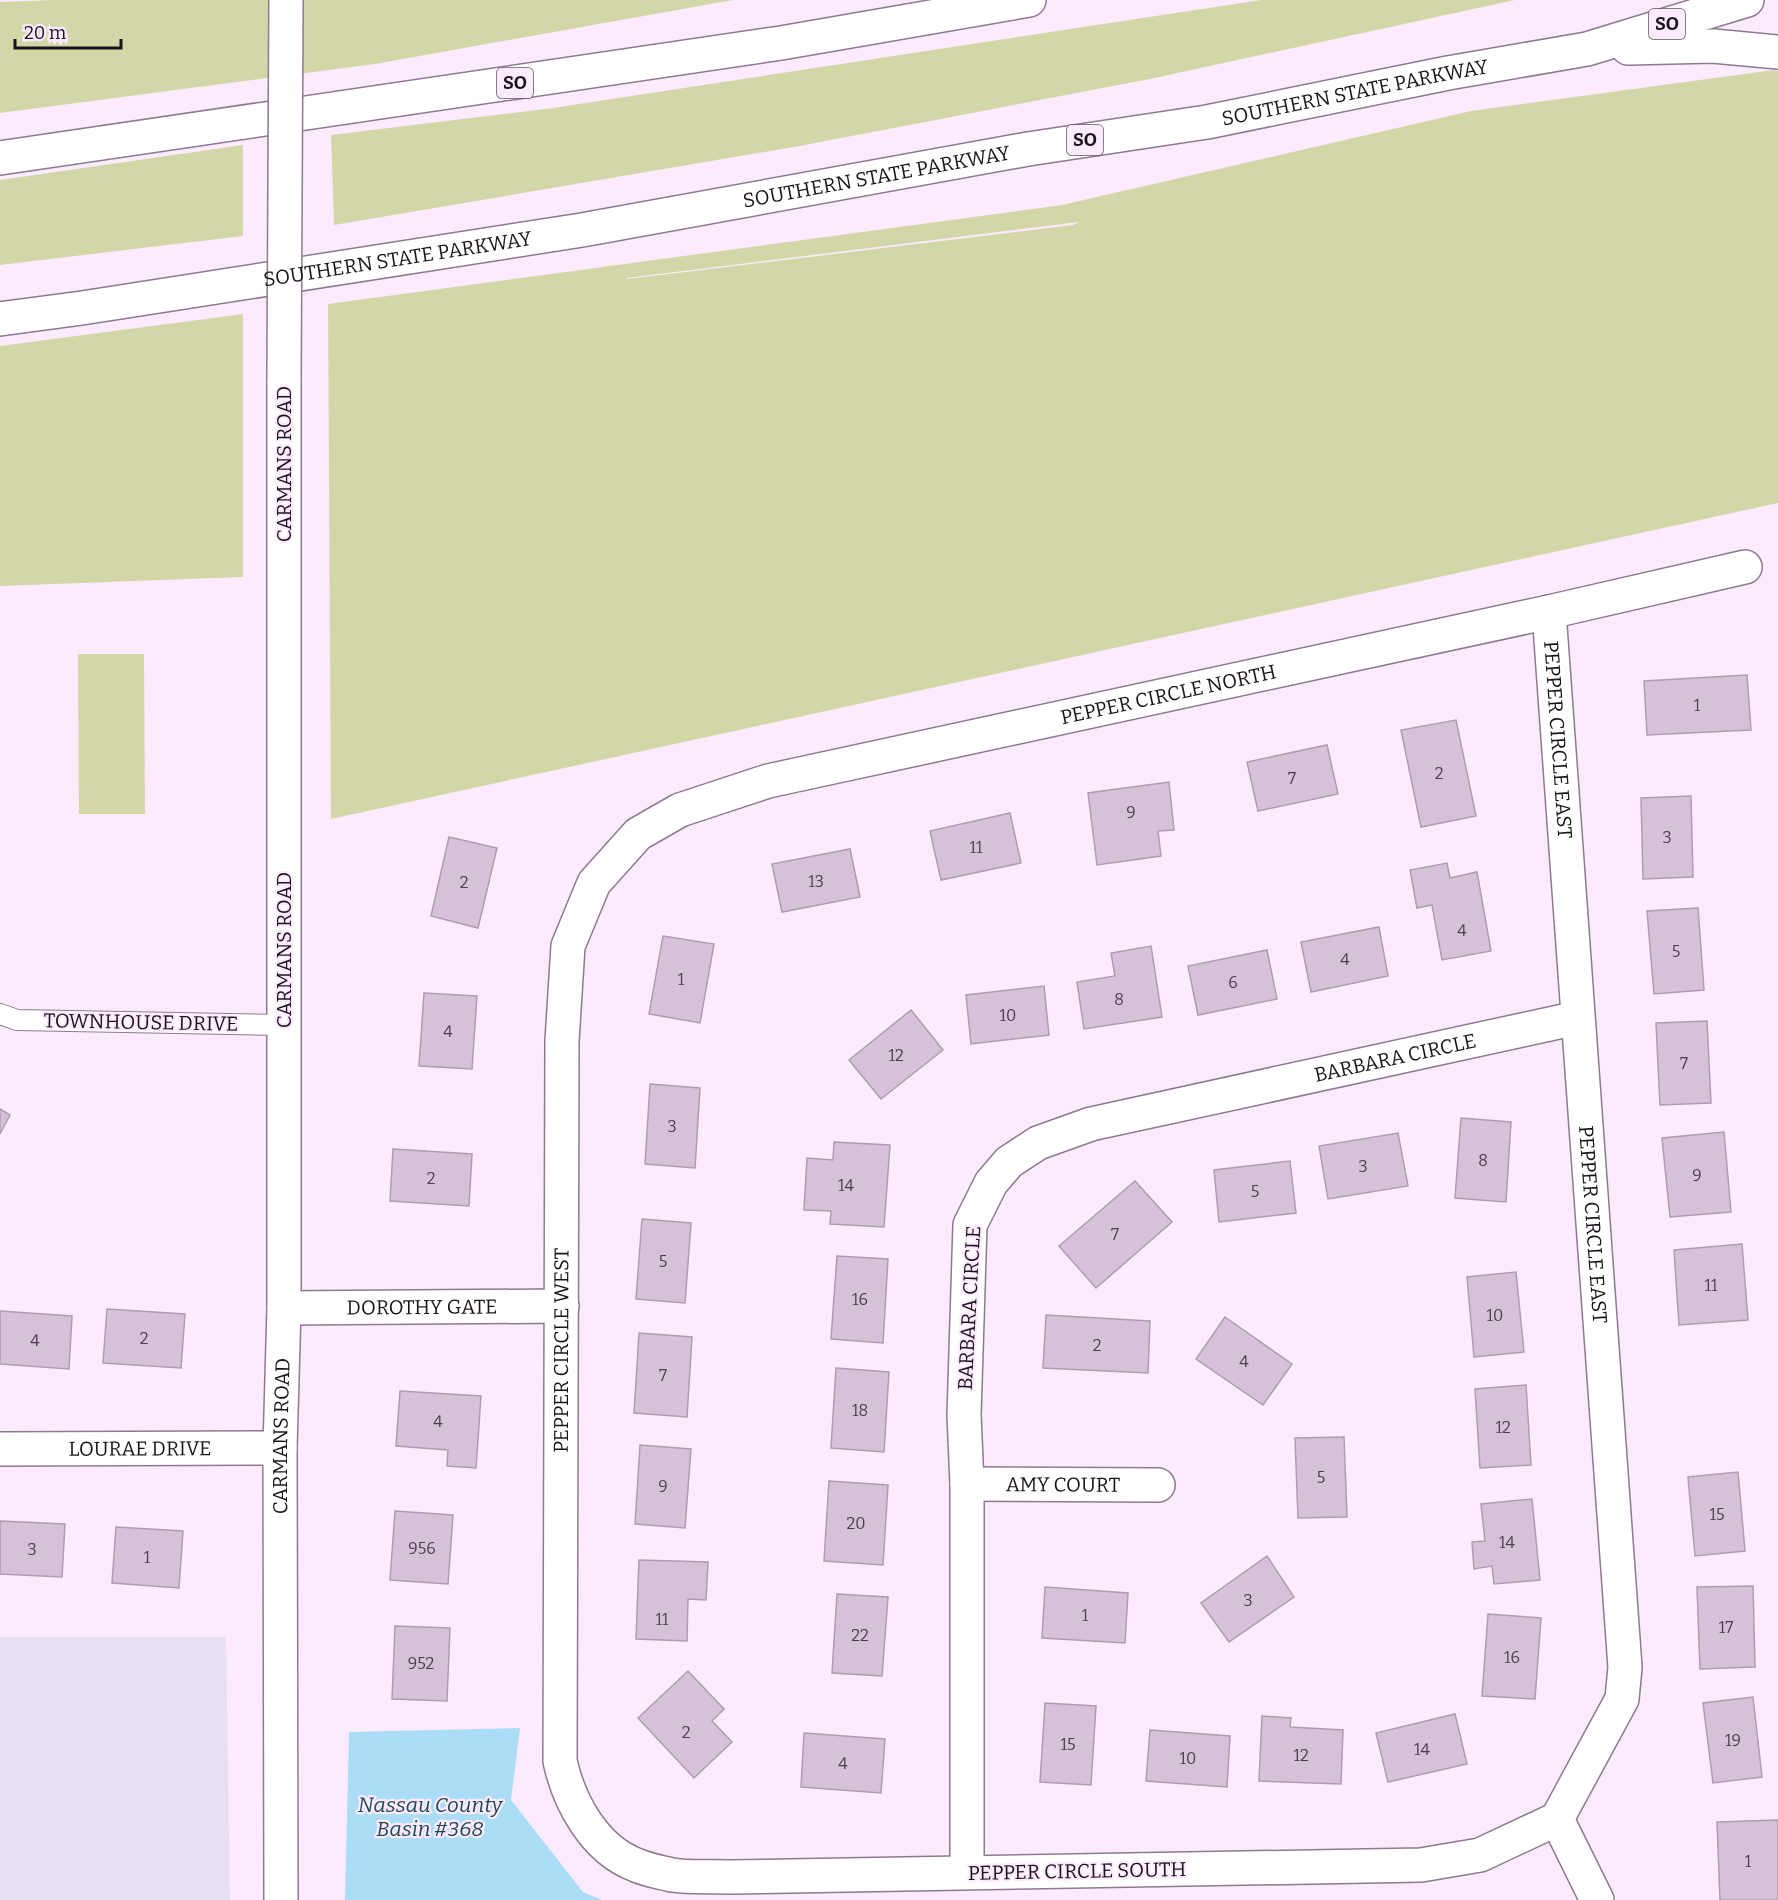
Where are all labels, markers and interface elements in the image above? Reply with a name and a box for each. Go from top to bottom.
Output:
road number: SO [1649,9,1685,39]
scale bar [15,12,122,50]
text: 20 m [24,22,66,44]
street label: SOUTHERN STATE PARKWAY [1220,54,1490,131]
road number: SO [497,68,533,98]
road number: SO [1067,125,1103,155]
street label: SOUTHERN STATE PARKWAY [741,140,1012,213]
street label: SOUTHERN STATE PARKWAY [262,226,534,292]
street label: CARMANS ROAD [272,386,296,542]
street label: PEPPER CIRCLE EAST [1539,640,1577,840]
street label: PEPPER CIRCLE NORTH [1058,659,1278,729]
house number: 1 [1694,696,1701,715]
house number: 2 [1435,764,1443,783]
house number: 7 [1288,769,1296,788]
house number: 9 [1126,803,1136,822]
house number: 3 [1662,828,1672,847]
house number: 11 [970,838,983,857]
street label: CARMANS ROAD [272,872,296,1028]
house number: 13 [808,872,824,891]
house number: 2 [460,873,468,892]
house number: 4 [1457,921,1467,940]
house number: 5 [1672,942,1680,961]
house number: 4 [1340,950,1350,969]
house number: 1 [678,970,685,989]
house number: 6 [1228,973,1238,992]
house number: 8 [1114,990,1124,1009]
house number: 10 [1000,1006,1016,1025]
street label: TOWNHOUSE DRIVE [43,1008,239,1036]
house number: 4 [443,1022,453,1041]
street label: BARBARA CIRCLE [1312,1028,1478,1087]
house number: 12 [888,1046,904,1065]
house number: 7 [1680,1054,1688,1073]
house number: 3 [667,1117,677,1136]
street label: PEPPER CIRCLE EAST [1574,1125,1612,1324]
house number: 8 [1478,1151,1488,1170]
house number: 3 [1358,1157,1368,1176]
house number: 9 [1692,1166,1702,1185]
house number: 2 [427,1169,435,1188]
house number: 14 [838,1176,855,1195]
house number: 5 [1251,1182,1259,1201]
street label: BARBARA CIRCLE [953,1225,985,1391]
house number: 7 [1111,1225,1119,1244]
street label: PEPPER CIRCLE WEST [549,1247,573,1453]
house number: 5 [659,1252,667,1271]
house number: 11 [1705,1276,1718,1295]
house number: 16 [852,1290,868,1309]
street label: DOROTHY GATE [346,1294,498,1320]
house number: 10 [1487,1306,1503,1325]
house number: 2 [140,1329,148,1348]
house number: 4 [30,1331,40,1350]
house number: 2 [1093,1336,1101,1355]
house number: 4 [1239,1352,1249,1371]
street label: CARMANS ROAD [268,1357,295,1514]
house number: 7 [659,1366,667,1385]
house number: 18 [852,1401,868,1420]
house number: 4 [433,1412,443,1431]
house number: 12 [1495,1418,1511,1437]
street label: LOURAE DRIVE [69,1436,211,1461]
house number: 5 [1317,1468,1325,1487]
street label: AMY COURT [1006,1472,1120,1497]
house number: 9 [658,1477,668,1496]
house number: 15 [1709,1505,1725,1524]
house number: 20 [847,1514,865,1533]
house number: 14 [1499,1533,1516,1552]
house number: 956 [408,1539,436,1558]
house number: 3 [27,1540,37,1559]
house number: 1 [144,1548,151,1567]
house number: 3 [1243,1591,1253,1610]
house number: 1 [1082,1606,1089,1625]
house number: 11 [656,1610,669,1629]
house number: 17 [1719,1618,1733,1637]
house number: 22 [851,1626,869,1645]
house number: 16 [1504,1648,1520,1667]
house number: 952 [408,1654,434,1673]
house number: 2 [682,1723,690,1742]
house number: 19 [1725,1731,1741,1750]
house number: 15 [1060,1735,1076,1754]
house number: 14 [1414,1740,1431,1759]
house number: 12 [1293,1746,1309,1765]
house number: 10 [1180,1749,1196,1768]
house number: 4 [838,1754,848,1773]
water label: Nassau County Basin #368 [358,1792,504,1842]
house number: 1 [1745,1852,1752,1871]
street label: PEPPER CIRCLE SOUTH [968,1857,1186,1885]

